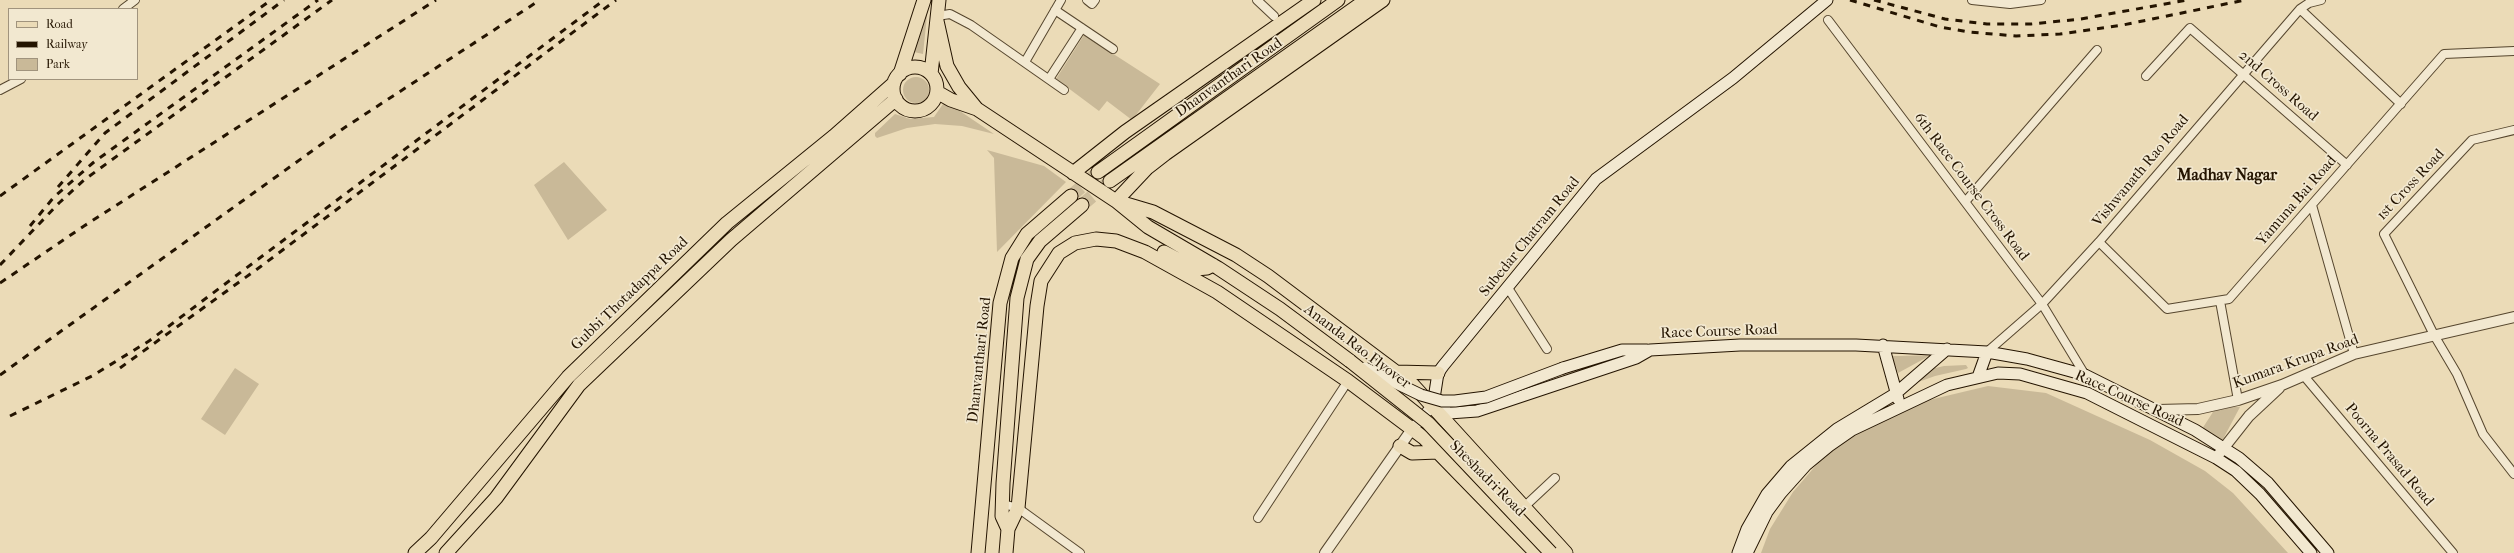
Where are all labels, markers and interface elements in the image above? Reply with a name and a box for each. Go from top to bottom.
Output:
legend [8,8,138,80]
text: Road [46,17,73,31]
street label: Dhanvanthari Road [1172,34,1286,122]
text: Railway [46,37,88,51]
street label: 2nd Cross Road [2235,47,2321,125]
text: Park [46,57,70,71]
street label: 6th Race Course Cross Road [1909,109,2033,265]
street label: Vishwanath Rao Road [2089,111,2193,231]
street label: 1st Cross Road [2373,146,2449,224]
street label: Yamuna Bai Road [2253,152,2341,250]
district label: Madhav Nagar [2177,166,2277,186]
street label: Subedar Chatram Road [1476,173,1584,301]
street label: Gubbi Thotadappa Road [568,233,692,355]
street label: Dhanvanthari Road [964,296,996,424]
street label: Ananda Rao Flyover [1300,301,1414,393]
street label: Race Course Road [1660,321,1778,343]
street label: Kumara Krupa Road [2231,331,2361,393]
street label: Race Course Road [2072,367,2186,431]
street label: Poorna Prasad Road [2341,400,2437,510]
street label: Sheshadri Road [1445,437,1529,521]

